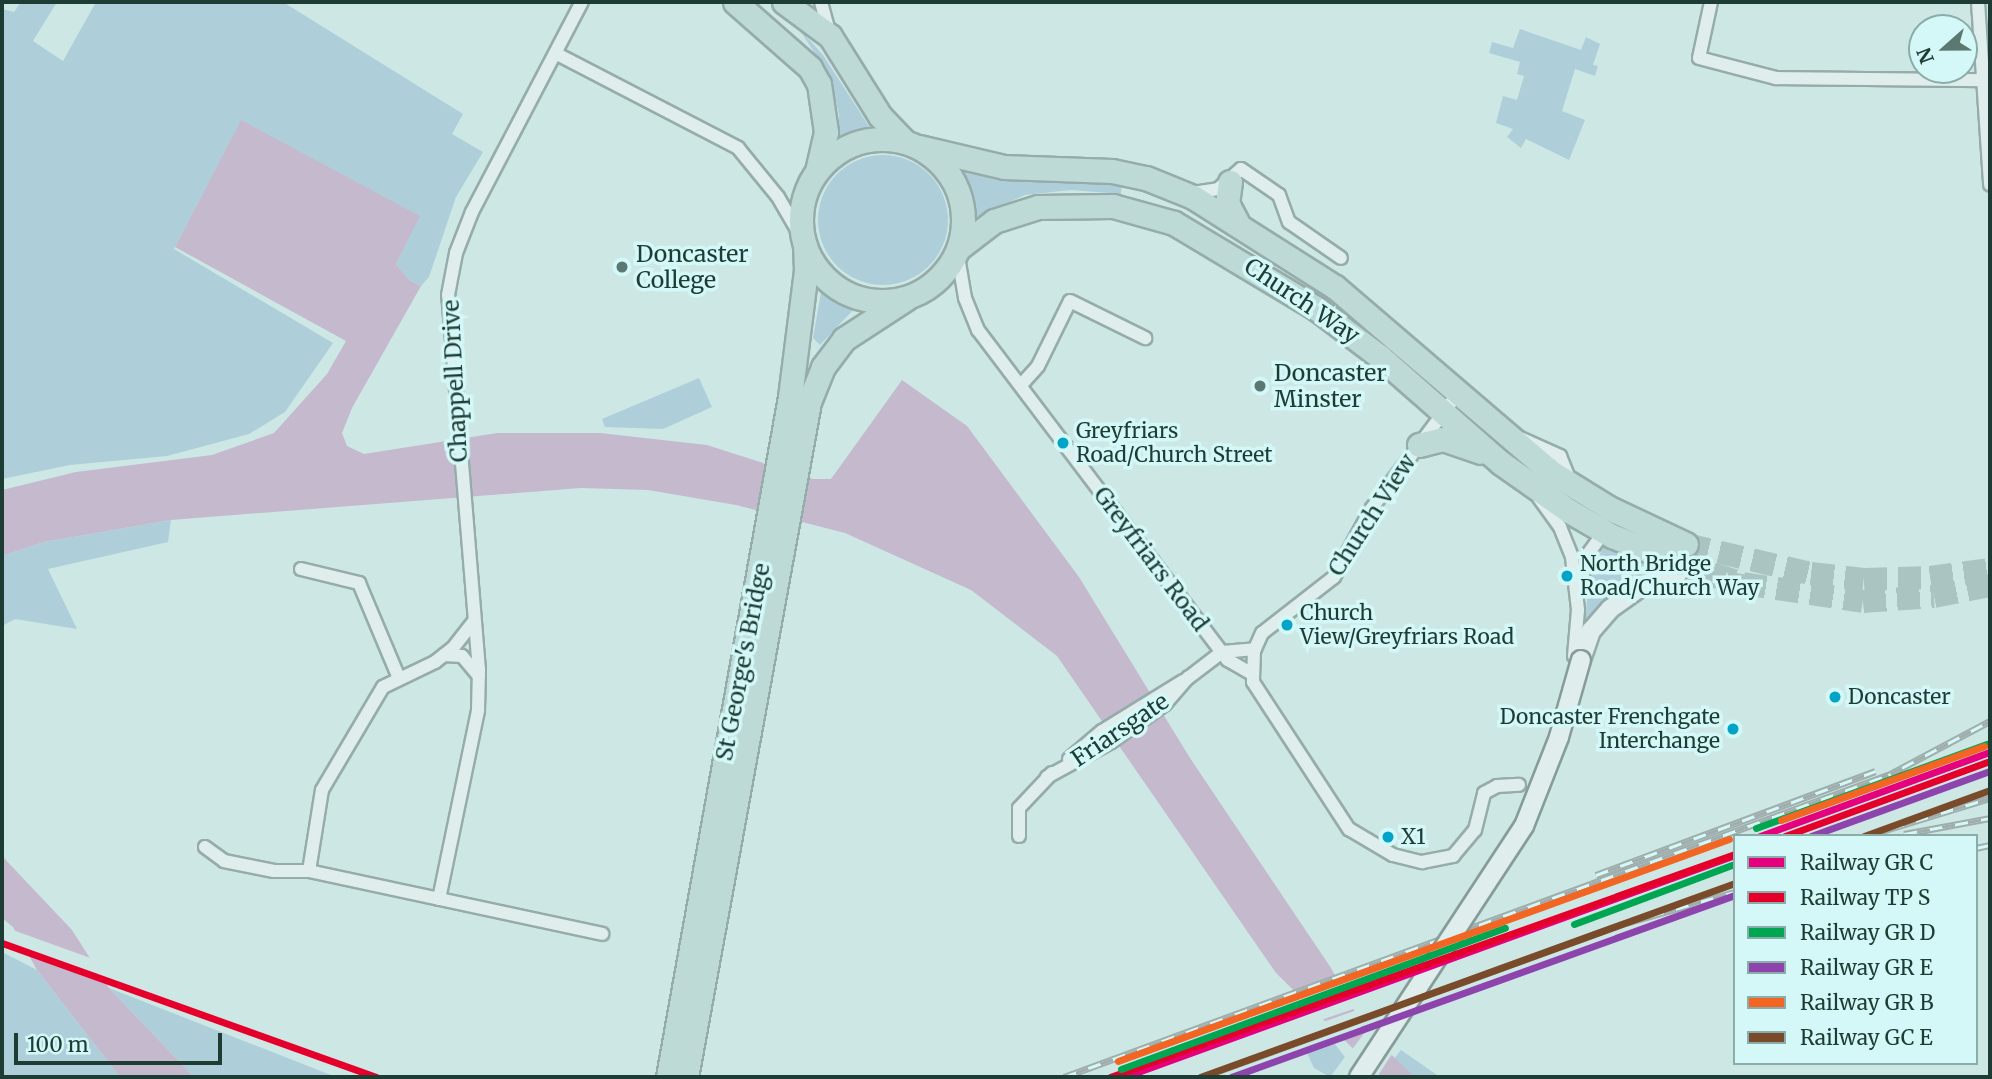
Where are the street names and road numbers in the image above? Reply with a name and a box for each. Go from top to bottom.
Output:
street label: Church Way [1239,252,1365,350]
street label: Chappell Drive [437,299,473,463]
street label: Church View [1322,449,1422,581]
street label: Greyfriars Road [1088,482,1214,636]
street label: St George's Bridge [710,561,776,763]
street label: Friarsgate [1066,687,1174,773]

